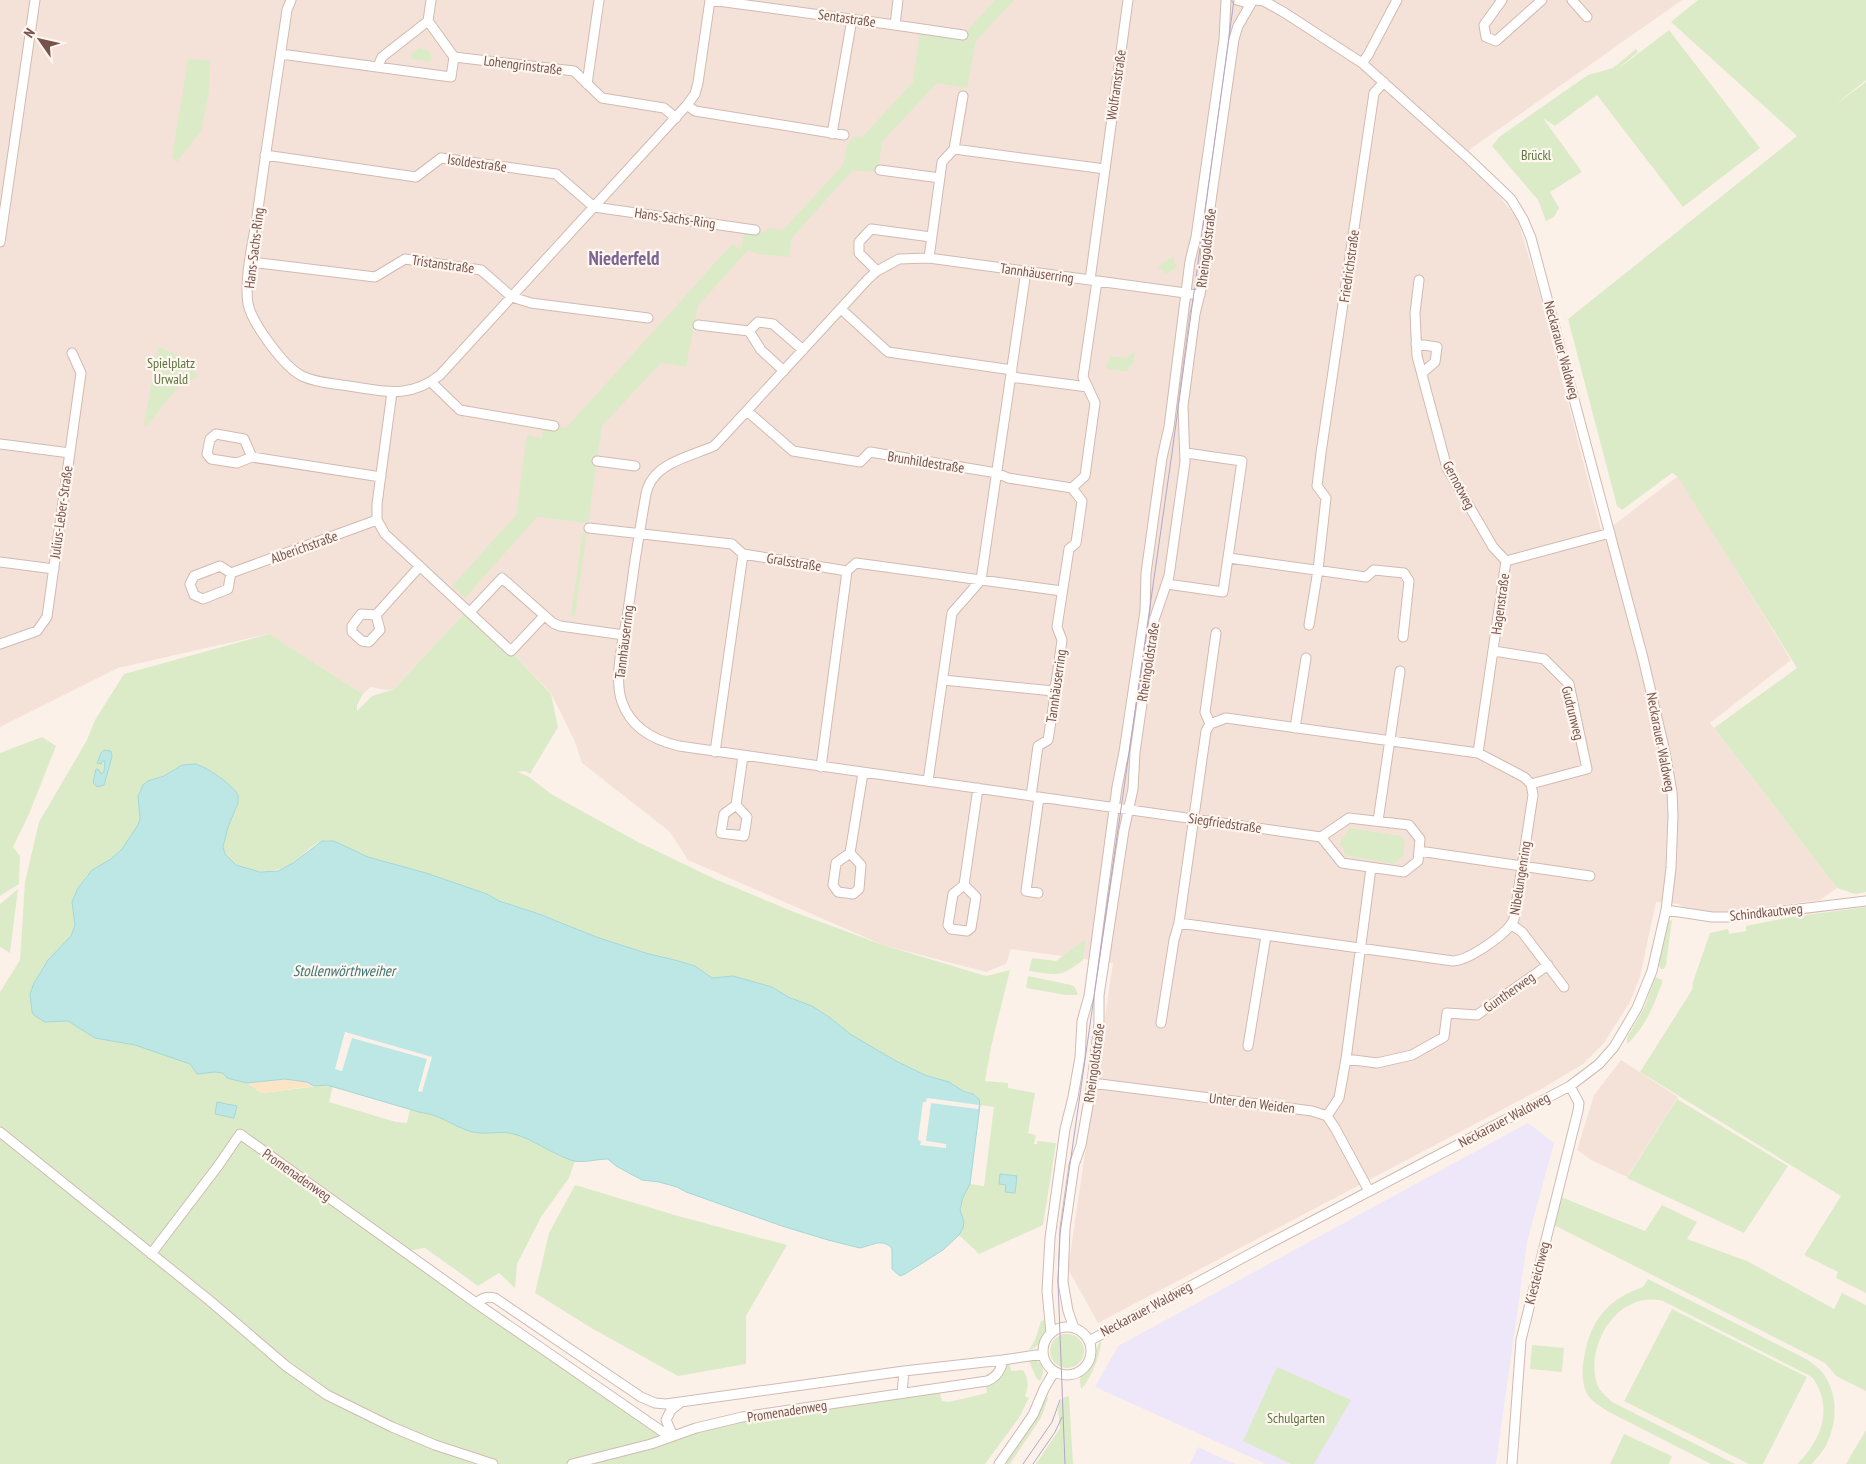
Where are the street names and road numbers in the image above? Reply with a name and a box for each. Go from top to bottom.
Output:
street label: Sentastraße [817,5,877,31]
street label: Wolframstraße [1102,48,1130,121]
street label: Lohengrinstraße [483,51,564,79]
street label: Isoldestraße [446,150,508,176]
street label: Hans-Sachs-Ring [633,203,717,233]
street label: Hans-Sachs-Ring [240,206,268,290]
street label: Rheingoldstraße [1192,207,1220,289]
street label: Friedrichstraße [1335,228,1363,303]
street label: Tristanstraße [411,251,476,277]
street label: Tannhäuserring [999,259,1075,287]
street label: Neckarauer Waldweg [1540,299,1584,401]
street label: Brunhildestraße [886,447,966,477]
street label: Gernotweg [1439,458,1479,512]
street label: Julius-Leber-Straße [45,464,76,560]
street label: Alberichstraße [268,526,340,567]
street label: Gralsstraße [765,549,823,575]
street label: Hagenstraße [1487,572,1513,636]
street label: Tannhäuserring [611,604,637,680]
street label: Rheingoldstraße [1133,621,1163,703]
street label: Tannhäuserring [1042,648,1070,724]
street label: Gudrunweg [1558,684,1588,742]
street label: Neckarauer Waldweg [1643,691,1679,793]
street label: Siegfriedstraße [1187,809,1263,837]
street label: Nibelungenring [1505,840,1535,916]
street label: Schindkautweg [1729,899,1803,925]
street label: Guntherweg [1480,968,1538,1016]
street label: Rheingoldstraße [1080,1022,1109,1104]
street label: Neckarauer Waldweg [1455,1088,1553,1152]
street label: Unter den Weiden [1208,1089,1296,1117]
street label: Promenadenweg [259,1145,335,1205]
street label: Kiesteichweg [1521,1240,1553,1306]
street label: Neckarauer Waldweg [1097,1277,1195,1341]
street label: Promenadenweg [746,1396,828,1426]

